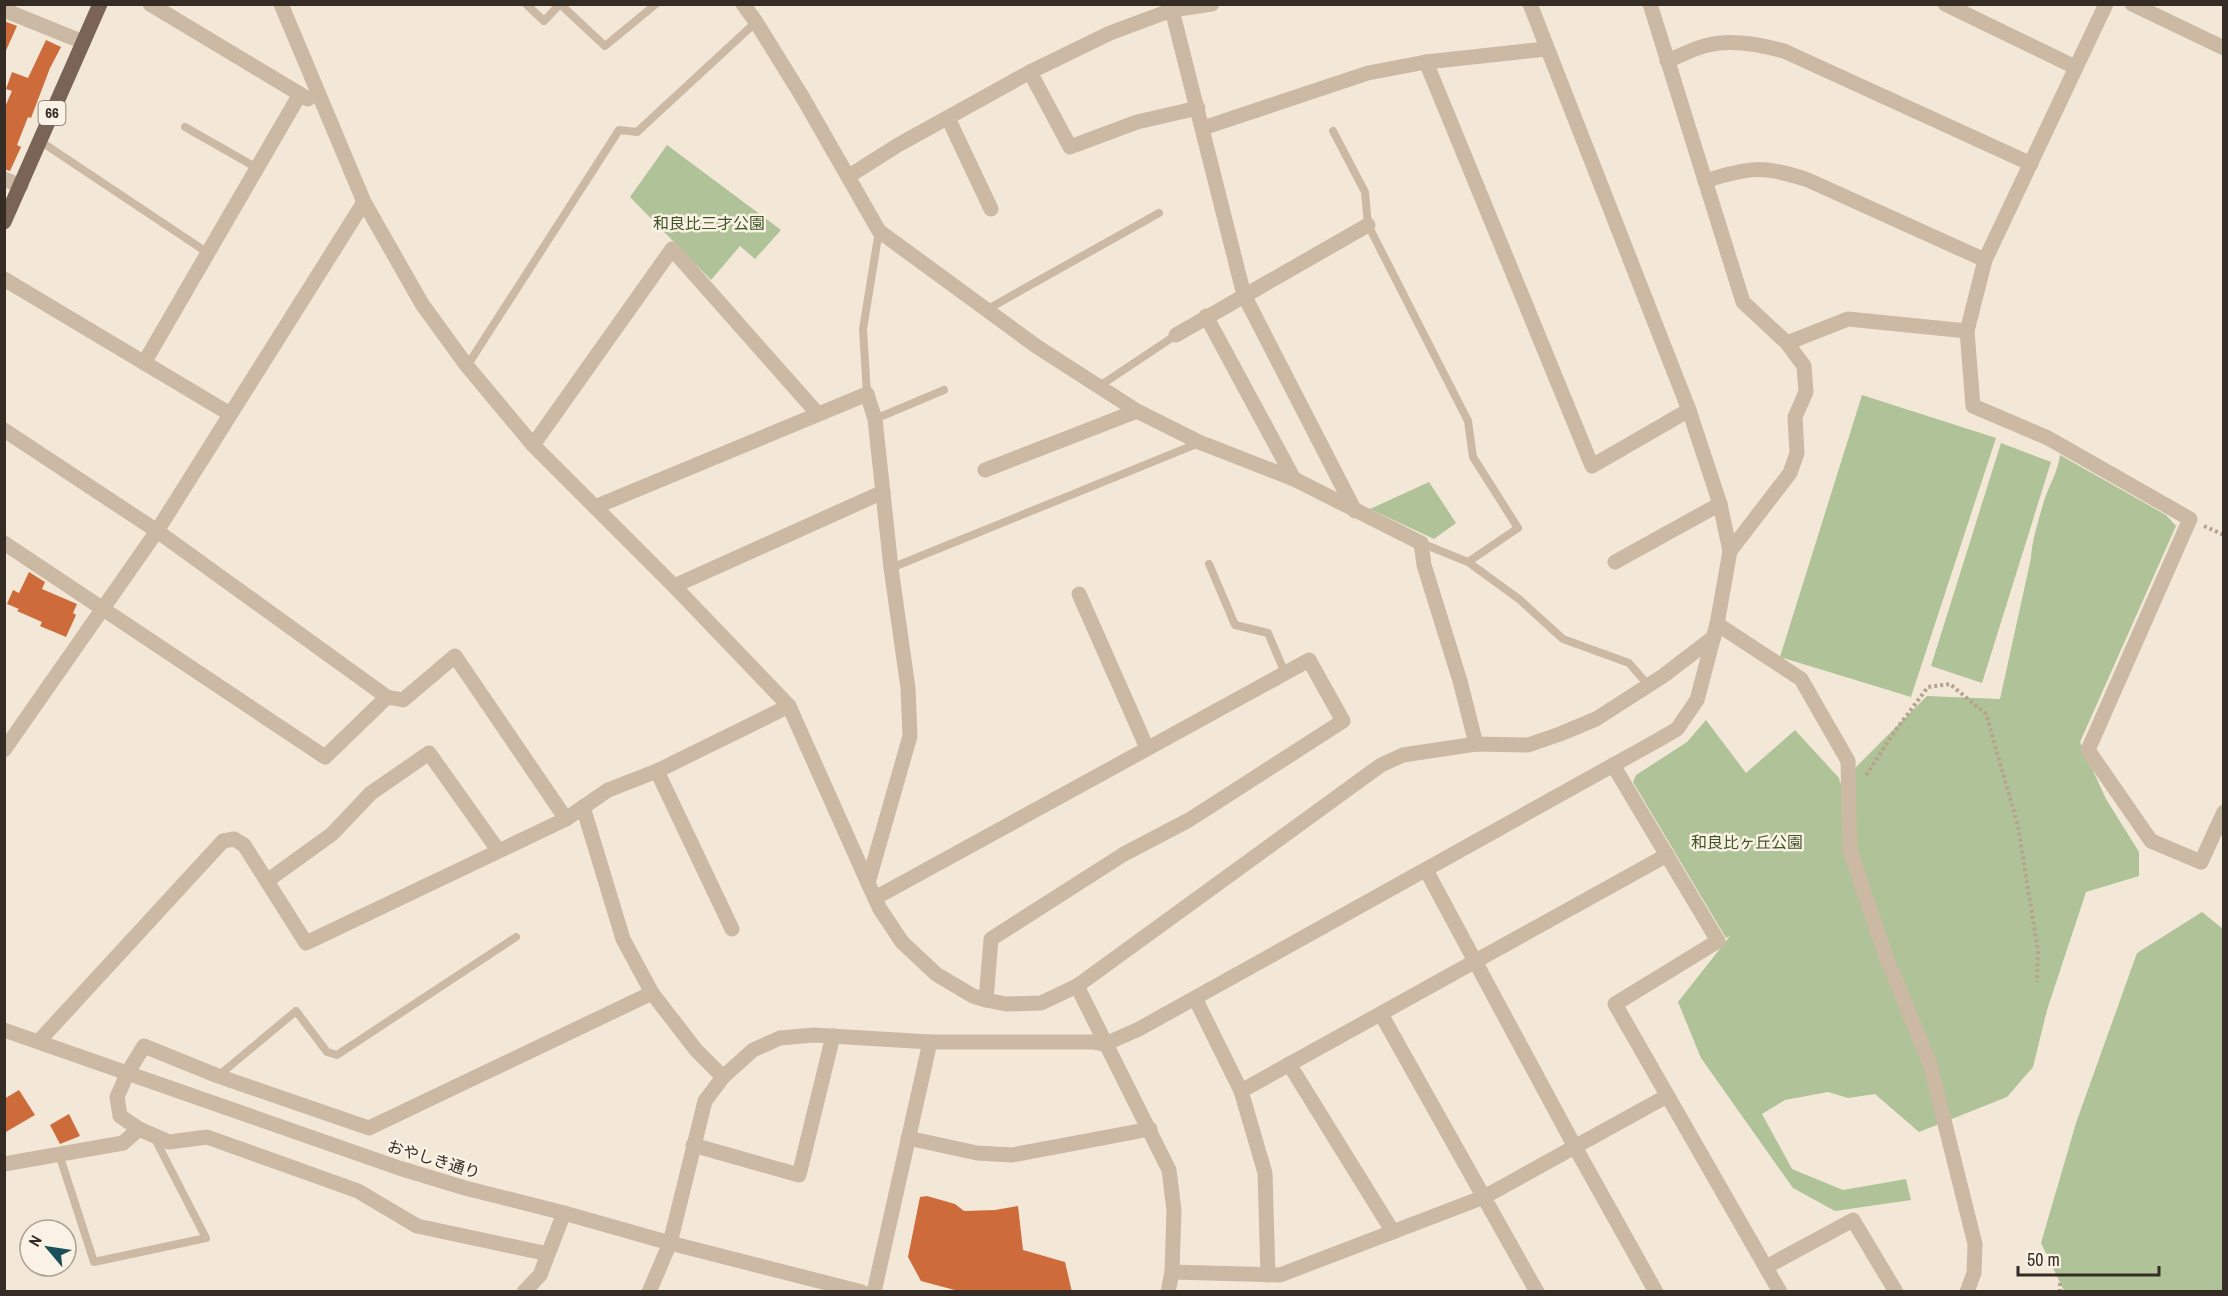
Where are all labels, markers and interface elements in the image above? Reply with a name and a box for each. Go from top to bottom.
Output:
road number: 66 [38,101,66,125]
park label: 和良比三才公園 [653,212,765,234]
park label: 和良比ヶ丘公園 [1691,831,1803,853]
street label: おやしき通り [385,1134,483,1184]
north arrow [18,1218,78,1278]
text: N [23,1231,47,1250]
scale bar [2018,1239,2159,1277]
text: 50 m [2027,1247,2060,1272]

